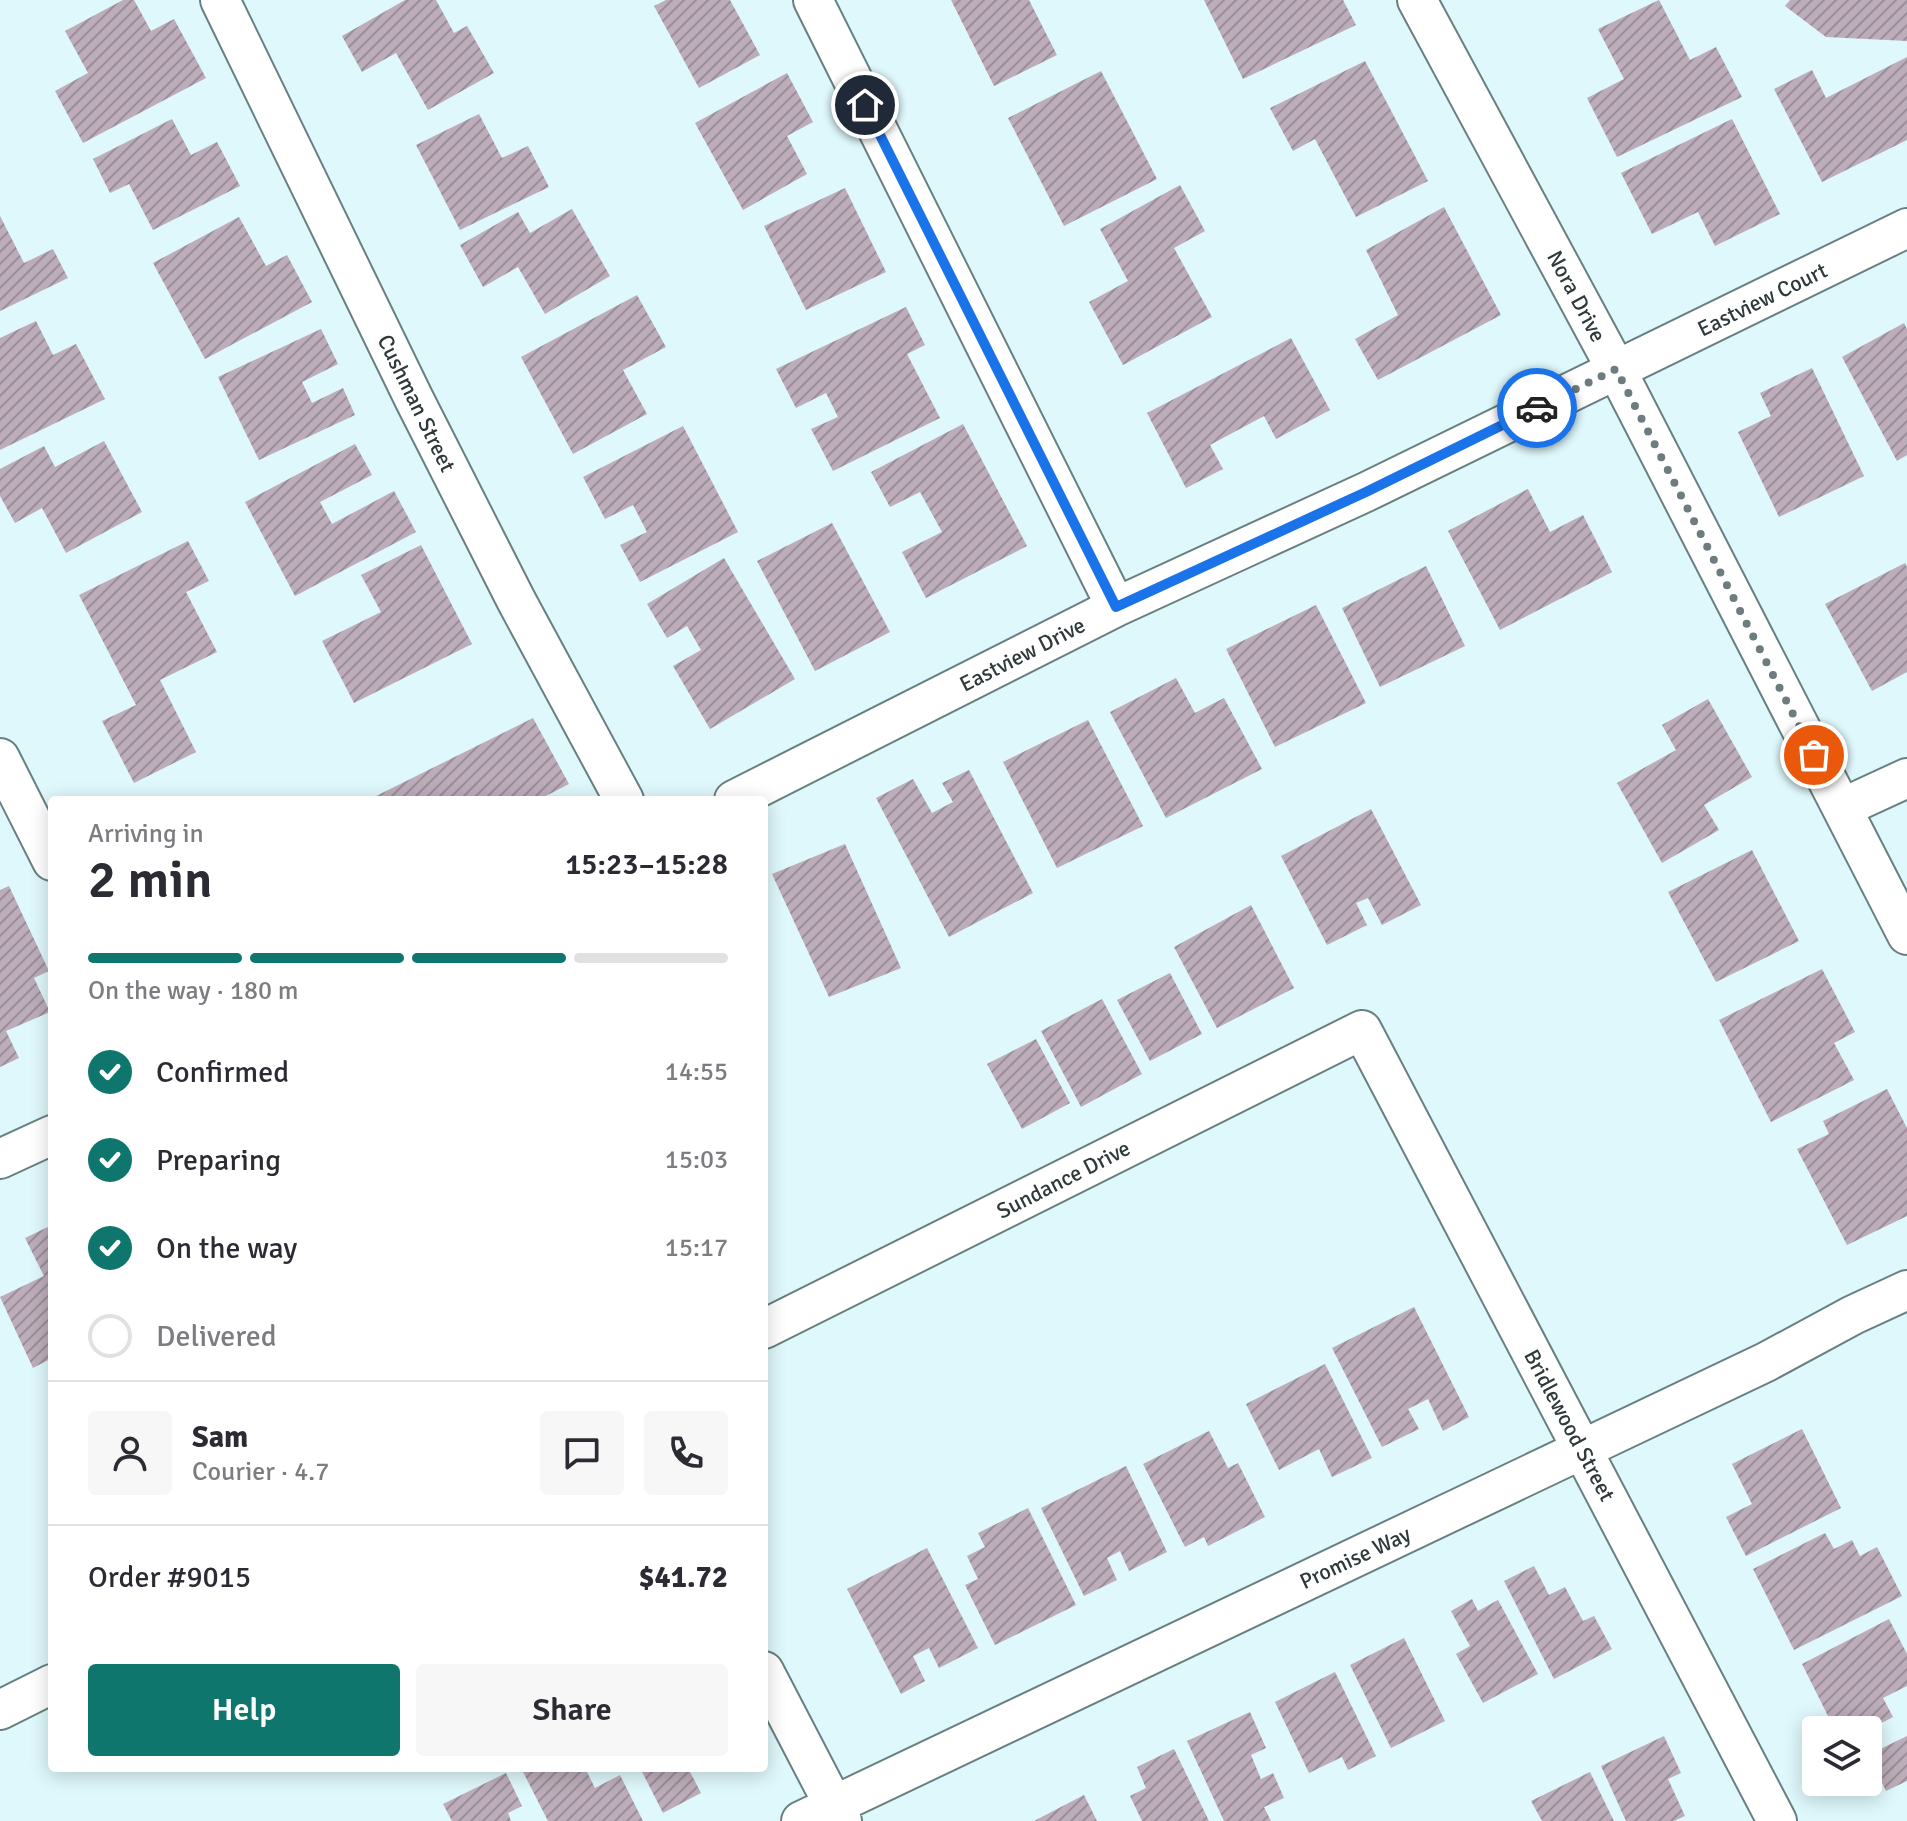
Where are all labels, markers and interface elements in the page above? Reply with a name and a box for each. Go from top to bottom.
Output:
pin [831,71,899,139]
icon: home [843,83,887,127]
street label: Nora Drive [1541,246,1612,347]
street label: Eastview Court [1693,256,1832,342]
street label: Cushman Street [372,330,462,477]
courier [1497,368,1577,448]
icon: car [1515,386,1559,430]
street label: Eastview Drive [955,611,1090,698]
pin [1780,721,1848,789]
icon: bag [1792,733,1836,777]
text: Arriving in [88,818,204,850]
text: 15:23–15:28 [565,846,728,883]
text: 2 min [88,848,213,912]
text: On the way · 180 m [88,975,298,1007]
icon: check [88,1050,132,1094]
text: Confirmed [156,1054,289,1091]
text: 14:55 [665,1056,728,1088]
street label: Sundance Drive [992,1134,1135,1225]
icon: check [88,1138,132,1182]
text: Preparing [156,1142,281,1179]
text: 15:03 [665,1144,728,1176]
icon: check [88,1226,132,1270]
text: On the way [156,1230,297,1267]
text: 15:17 [665,1232,728,1264]
text: Delivered [156,1318,277,1355]
street label: Bridlewood Street [1518,1345,1621,1506]
button: person [88,1411,172,1495]
button: chat [540,1411,624,1495]
button: phone [644,1411,728,1495]
text: Sam [192,1419,248,1456]
text: Courier · 4.7 [192,1456,329,1488]
street label: Promise Way [1295,1520,1416,1595]
text: Order #9015 [88,1559,251,1596]
text: $41.72 [638,1559,728,1596]
button: Help [88,1664,400,1756]
button: Share [416,1664,728,1756]
map controls [1802,1716,1882,1796]
button: layers [1802,1716,1882,1796]

